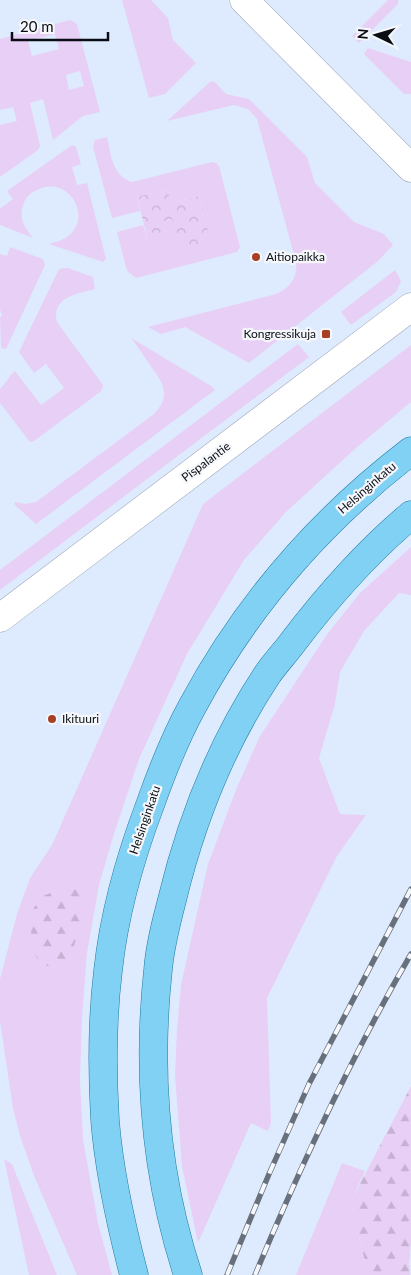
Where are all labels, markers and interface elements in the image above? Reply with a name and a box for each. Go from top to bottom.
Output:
scale bar [12,10,109,42]
north arrow [351,10,401,60]
text: 20 m [20,17,54,35]
text: N [354,28,371,40]
place label: Aitiopaikka [266,249,325,264]
marker: Aitiopaikka [250,251,262,263]
place label: Kongressikuja [243,326,316,341]
marker: Kongressikuja [320,328,332,340]
street label: Pispalantie [178,438,233,485]
street label: Helsinginkatu [335,458,399,517]
place label: Ikituuri [62,711,99,726]
marker: Ikituuri [46,713,58,725]
street label: Helsinginkatu [126,783,163,856]

